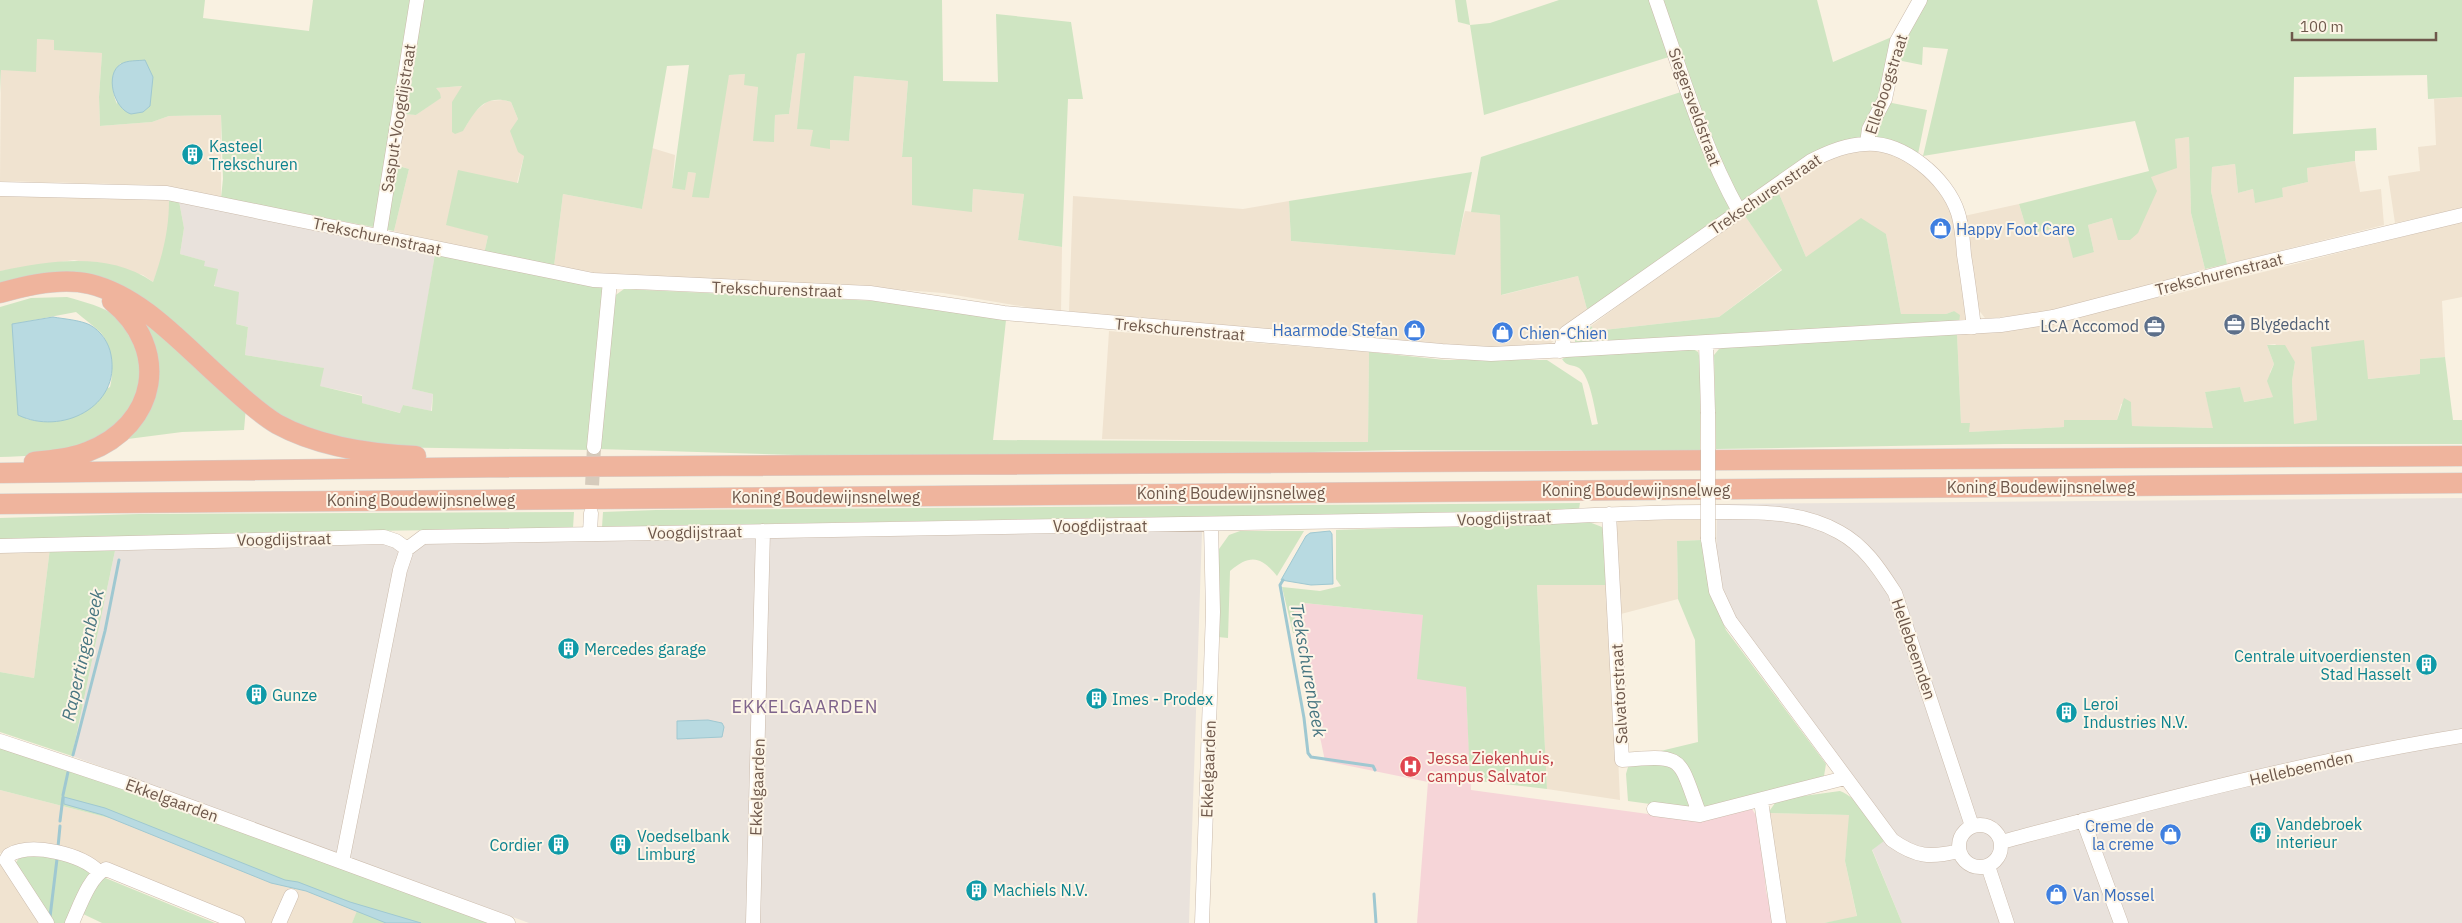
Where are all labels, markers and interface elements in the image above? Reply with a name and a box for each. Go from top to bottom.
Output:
scale bar [2292,10,2436,42]
text: 100 m [2300,17,2344,36]
street label: Elleboogstraat [1860,31,1912,137]
street label: Sasput-Voogdijstraat [376,42,420,194]
street label: Siegersveldstraat [1664,45,1726,169]
place label: Kasteel Trekschuren [209,136,298,174]
building icon: Kasteel Trekschuren [181,143,205,167]
street label: Trekschurenstraat [1705,149,1825,239]
street label: Trekschurenstraat [311,213,443,259]
shop icon: Happy Foot Care [1928,217,1952,241]
place label: Happy Foot Care [1956,219,2075,239]
street label: Trekschurenstraat [2153,248,2285,300]
street label: Trekschurenstraat [711,277,843,301]
office icon: Blygedacht [2222,312,2246,336]
street label: Trekschurenstraat [1114,313,1246,345]
office icon: LCA Accomod [2143,314,2167,338]
place label: Blygedacht [2250,314,2330,334]
place label: LCA Accomod [2040,316,2139,336]
shop icon: Haarmode Stefan [1402,318,1426,342]
place label: Haarmode Stefan [1273,320,1398,340]
shop icon: Chien-Chien [1491,321,1515,345]
place label: Chien-Chien [1519,323,1607,343]
street label: Koning Boudewijnsnelweg [1947,477,2136,497]
street label: Koning Boudewijnsnelweg [1542,480,1731,500]
street label: Koning Boudewijnsnelweg [1137,483,1326,503]
street label: Koning Boudewijnsnelweg [732,487,921,507]
street label: Koning Boudewijnsnelweg [327,490,516,510]
street label: Voogdijstraat [1456,506,1552,530]
street label: Voogdijstraat [1053,516,1147,536]
street label: Voogdijstraat [648,521,742,543]
street label: Voogdijstraat [237,528,331,550]
water label: Rapertingenbeek [56,586,109,723]
street label: Hellebeemden [1887,596,1941,702]
water label: Trekschurenbeek [1285,601,1332,739]
building icon: Mercedes garage [556,637,580,661]
place label: Mercedes garage [584,639,707,659]
street label: Salvatorstraat [1606,643,1632,745]
place label: Centrale uitvoerdiensten Stad Hasselt [2234,646,2411,684]
building icon: Centrale uitvoerdiensten Stad Hasselt [2415,653,2439,677]
building icon: Gunze [244,683,268,707]
place label: Gunze [272,685,318,705]
building icon: Imes - Prodex [1084,687,1108,711]
place label: Imes - Prodex [1112,689,1213,709]
place label: Leroi Industries N.V. [2083,694,2188,732]
district label: EKKELGAARDEN [732,695,878,718]
building icon: Leroi Industries N.V. [2055,701,2079,725]
street label: Ekkelgaarden [1196,720,1220,818]
street label: Ekkelgaarden [745,738,769,836]
street label: Hellebeemden [2247,746,2355,790]
place label: Jessa Ziekenhuis, campus Salvator [1427,748,1554,786]
hospital icon: Jessa Ziekenhuis, campus Salvator [1399,755,1423,779]
street label: Ekkelgaarden [123,774,221,826]
place label: Vandebroek interieur [2276,814,2363,852]
place label: Creme de la creme [2085,816,2154,854]
building icon: Vandebroek interieur [2248,821,2272,845]
shop icon: Creme de la creme [2158,823,2182,847]
place label: Voedselbank Limburg [637,826,730,864]
building icon: Cordier [546,833,570,857]
building icon: Voedselbank Limburg [609,833,633,857]
place label: Cordier [489,835,542,855]
building icon: Machiels N.V. [965,878,989,902]
place label: Machiels N.V. [993,880,1088,900]
shop icon: Van Mossel [2045,883,2069,907]
place label: Van Mossel [2073,885,2154,905]

